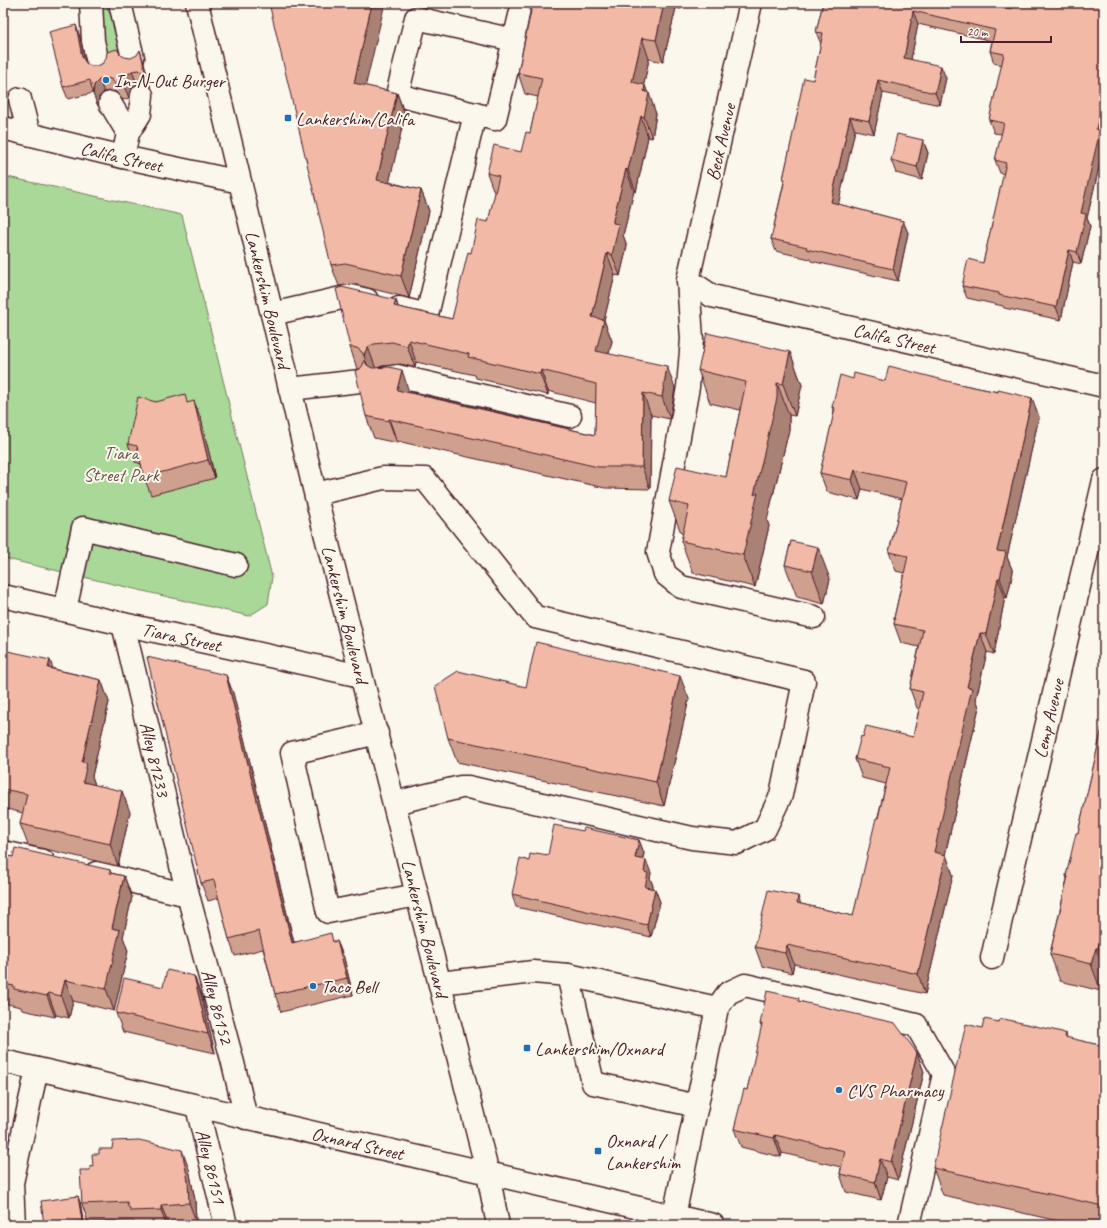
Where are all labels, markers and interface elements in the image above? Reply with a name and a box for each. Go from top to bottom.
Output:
scale bar [961,18,1051,44]
text: 20 m [967,24,989,40]
place label: In-N-Out Burger [114,69,227,93]
marker: In-N-Out Burger [101,75,111,85]
street label: Beck Avenue [700,100,742,183]
place label: Lankershim/Califa [296,107,416,131]
marker: Lankershim/Califa [283,113,293,123]
street label: Califa Street [78,136,166,178]
street label: Lankershim Boulevard [239,228,296,374]
street label: Califa Street [851,318,939,360]
park label: Tiara Street Park [83,441,160,487]
street label: Lankershim Boulevard [316,543,375,689]
street label: Tiara Street [139,617,225,658]
street label: Lemp Avenue [1028,675,1070,761]
street label: Alley 81233 [134,720,175,801]
street label: Lankershim Boulevard [396,857,454,1003]
street label: Alley 86152 [195,967,239,1048]
place label: Taco Bell [321,975,380,999]
marker: Taco Bell [308,981,318,991]
place label: Lankershim/Oxnard [535,1037,667,1061]
marker: Lankershim/Oxnard [522,1043,532,1053]
place label: CVS Pharmacy [847,1079,945,1103]
marker: CVS Pharmacy [834,1085,844,1095]
street label: Oxnard Street [309,1122,407,1166]
street label: Alley 86151 [190,1127,232,1208]
place label: Oxnard / Lankershim [606,1129,682,1175]
marker: Oxnard / Lankershim [593,1146,603,1156]

